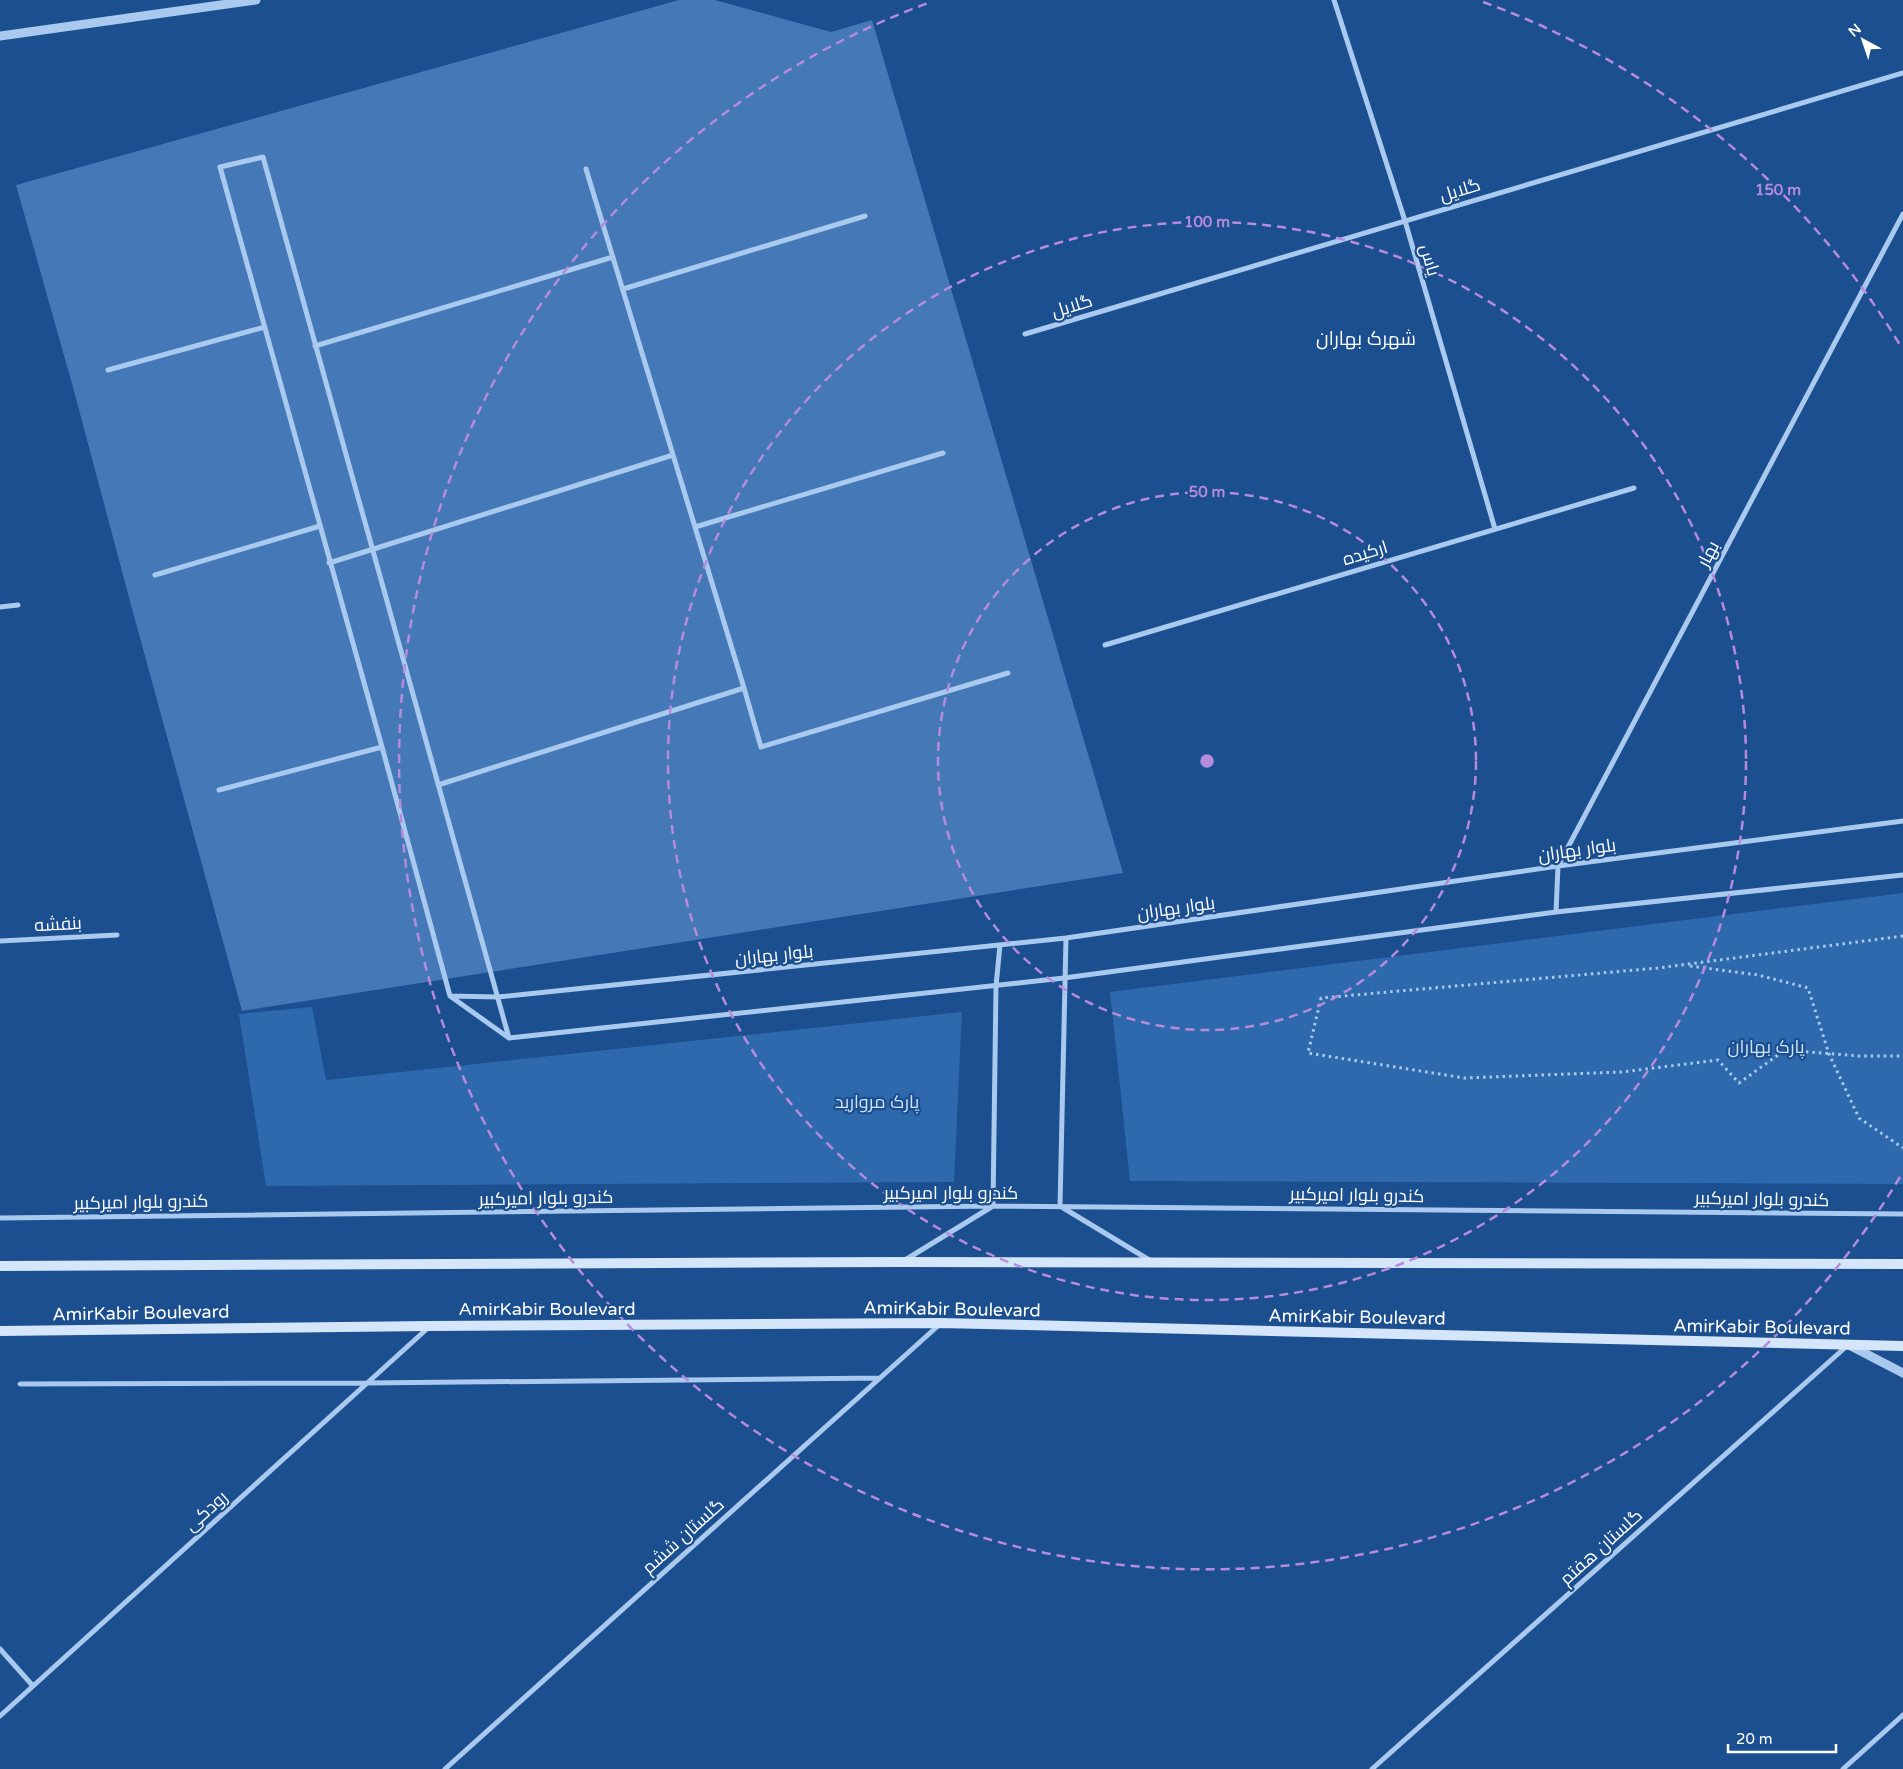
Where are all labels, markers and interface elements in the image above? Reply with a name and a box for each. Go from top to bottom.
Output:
north arrow [1838,15,1888,65]
text: N [1845,20,1865,41]
street label: گلایل [1437,173,1483,207]
text: 150 m [1755,181,1801,199]
text: 100 m [1184,213,1230,231]
street label: یاس [1415,242,1445,279]
street label: گلایل [1049,289,1095,323]
district label: شهرک بهاران [1316,328,1416,350]
text: 50 m [1189,483,1225,501]
street label: ارکیده [1340,536,1390,570]
street label: بهار [1692,537,1724,572]
centre of rings [1198,752,1216,770]
street label: بلوار بهاران [1537,834,1617,866]
street label: بلوار بهاران [1136,892,1216,924]
street label: بنفشه [34,912,82,936]
street label: بلوار بهاران [734,940,814,970]
park label: پارک بهاران [1727,1036,1805,1059]
park label: پارک مروارید [835,1091,919,1114]
street label: کندرو بلوار امیرکبیر [883,1182,1018,1204]
street label: کندرو بلوار امیرکبیر [1288,1183,1425,1207]
street label: کندرو بلوار امیرکبیر [477,1186,614,1210]
street label: کندرو بلوار امیرکبیر [1693,1187,1830,1211]
street label: کندرو بلوار امیرکبیر [72,1190,209,1214]
street label: AmirKabir Boulevard [863,1296,1041,1322]
street label: AmirKabir Boulevard [458,1298,636,1320]
street label: AmirKabir Boulevard [52,1300,230,1326]
street label: AmirKabir Boulevard [1268,1304,1446,1330]
street label: AmirKabir Boulevard [1673,1314,1851,1340]
street label: رودکی [180,1486,232,1536]
street label: گلستان ششم [637,1493,729,1579]
street label: گلستان هفتم [1555,1504,1647,1591]
scale bar [1728,1722,1836,1754]
text: 20 m [1736,1730,1773,1748]

